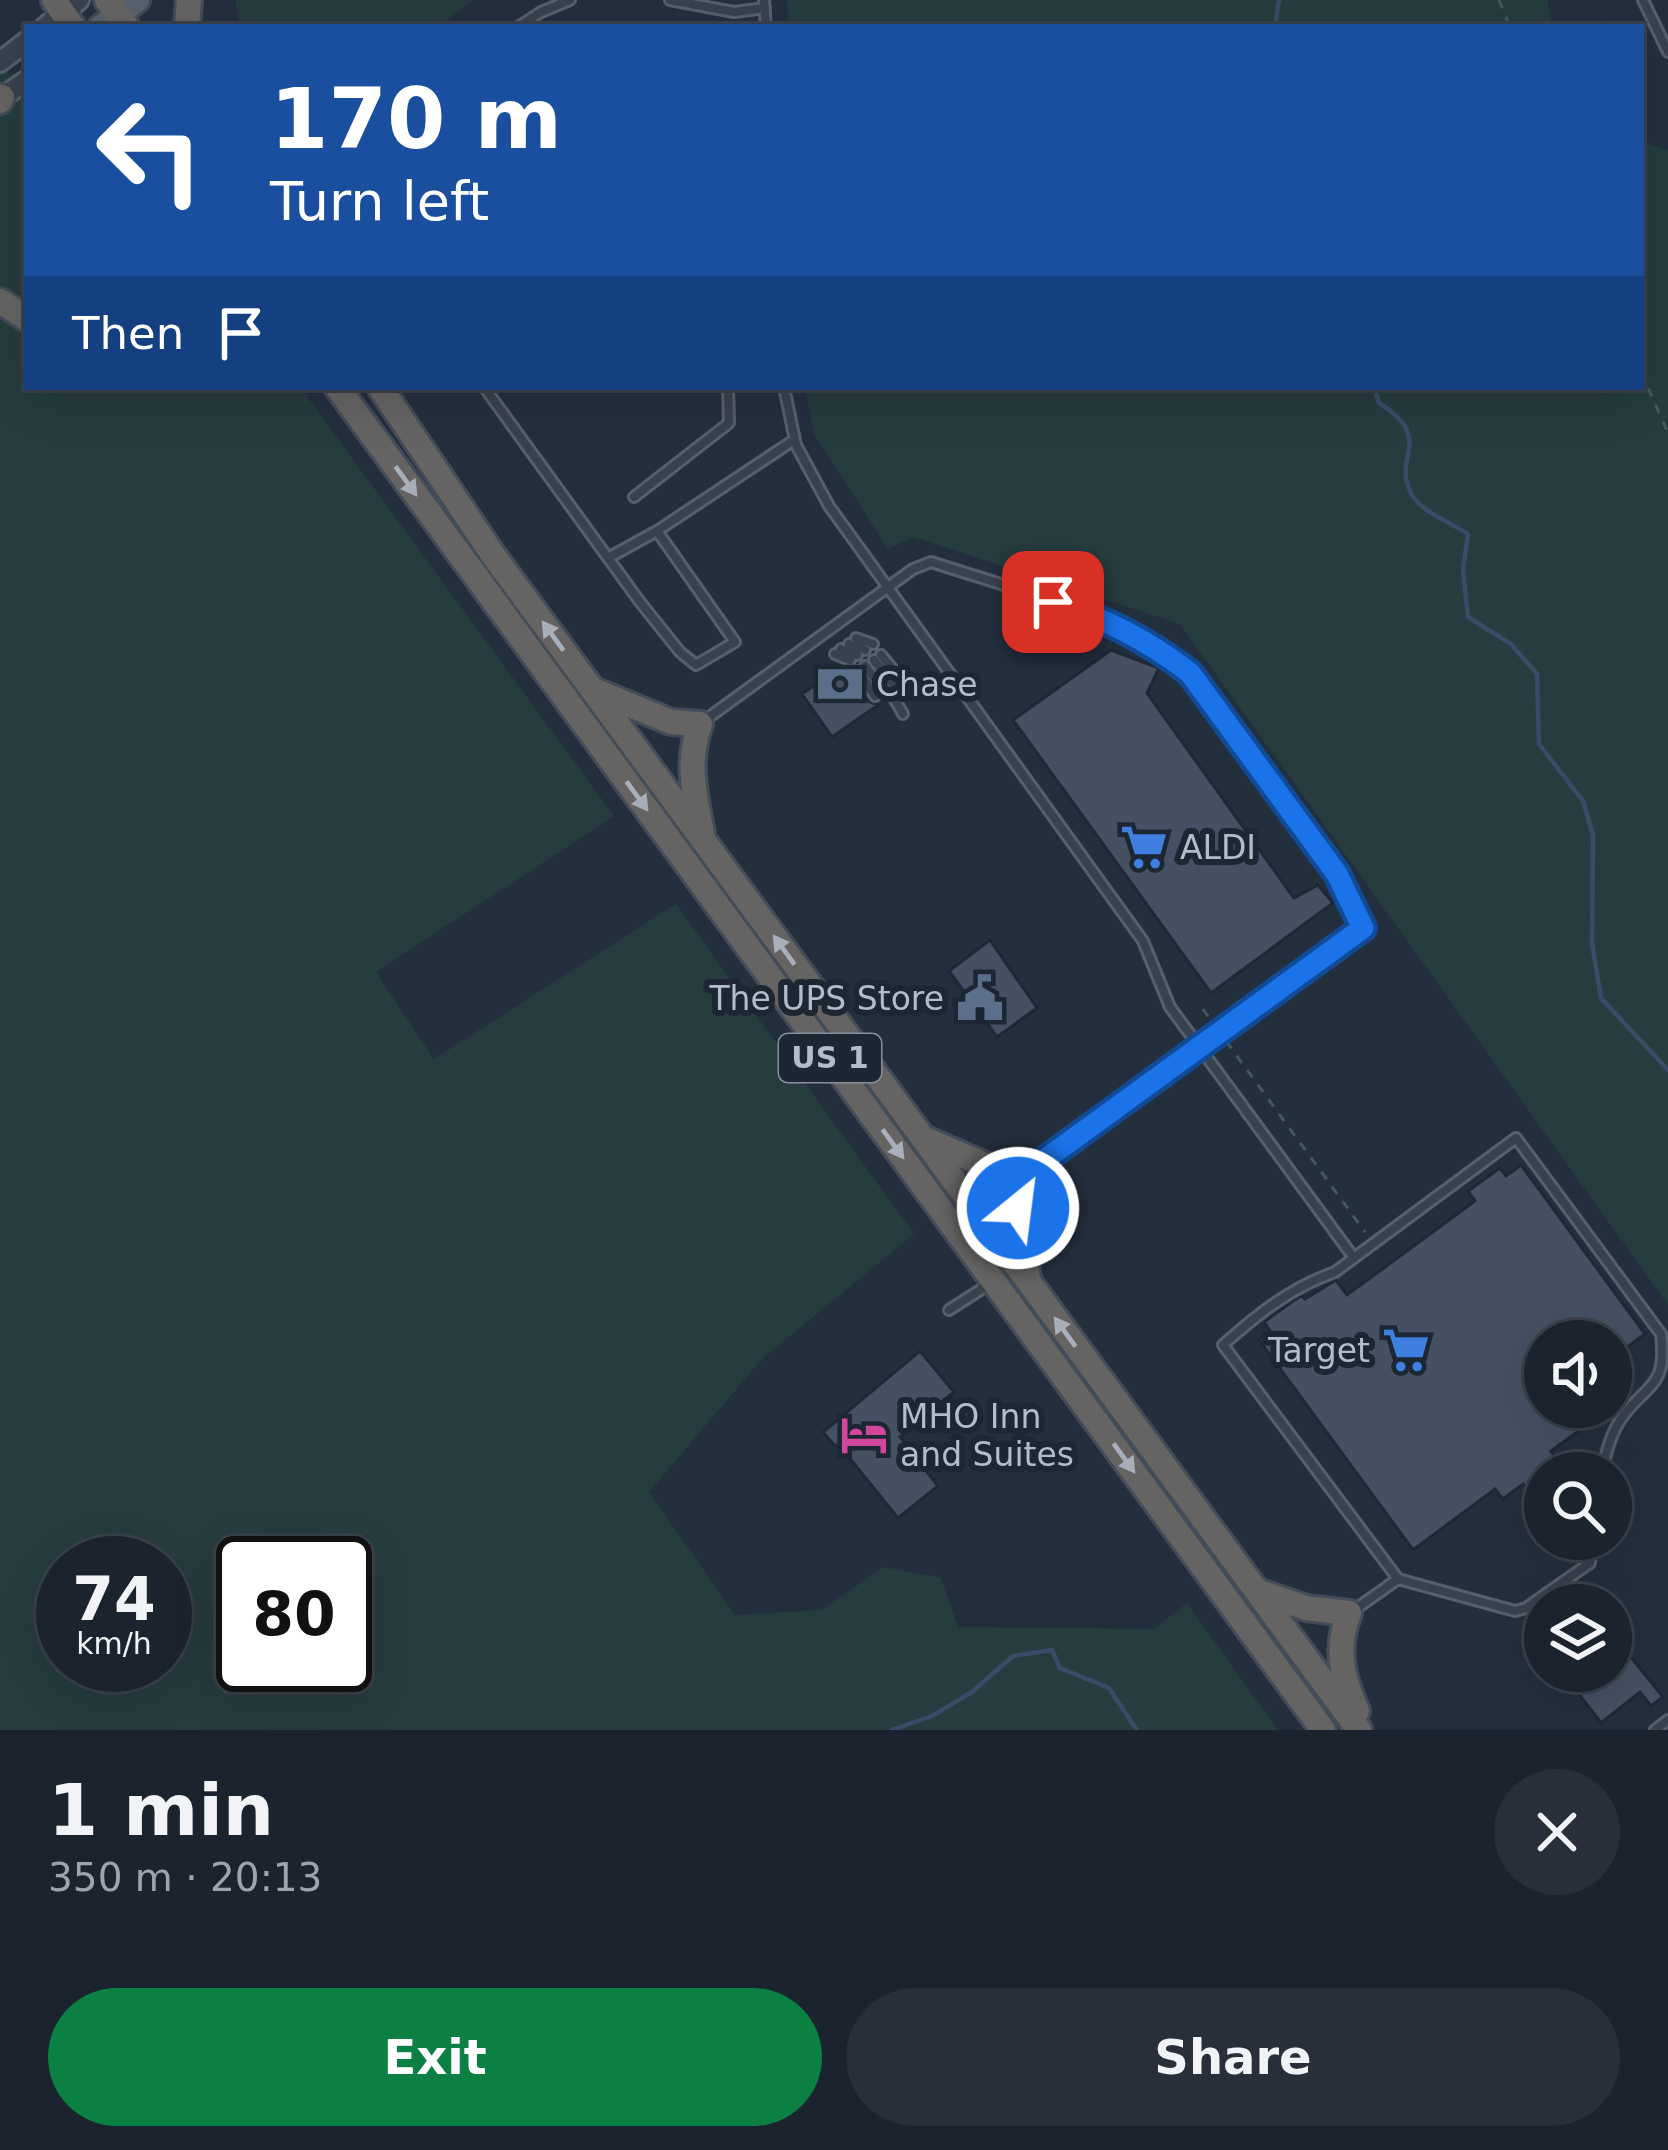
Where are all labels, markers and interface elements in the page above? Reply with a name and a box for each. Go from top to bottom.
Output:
text: 170 m [270,70,562,168]
icon: left [72,72,228,228]
text: Turn left [270,170,489,233]
icon: arrive [208,300,274,366]
text: Then [72,307,184,360]
one-way arrow [394,465,418,497]
pin [1002,551,1104,653]
icon: arrive [1020,569,1086,635]
one-way arrow [541,620,565,652]
bank icon: Chase [815,659,865,709]
place label: Chase [876,665,978,704]
one-way arrow [625,780,649,812]
supermarket icon: ALDI [1119,822,1169,872]
place label: ALDI [1180,828,1256,867]
one-way arrow [773,934,796,966]
public building icon: The UPS Store [955,973,1005,1023]
place label: The UPS Store [708,979,944,1018]
road number: US 1 [779,1034,881,1082]
one-way arrow [880,1128,904,1160]
position arrow [955,1145,1081,1271]
one-way arrow [1054,1316,1078,1348]
map controls [1524,1320,1632,1692]
button: sound [1524,1320,1632,1428]
supermarket icon: Target [1381,1325,1431,1375]
place label: Target [1267,1331,1370,1370]
place label: MHO Inn and Suites [900,1397,1074,1474]
hotel icon: MHO Inn and Suites [839,1410,889,1460]
one-way arrow [1111,1442,1135,1474]
button: search [1524,1452,1632,1560]
speed limit sign: 80 [216,1536,372,1692]
text: 74 [72,1564,156,1634]
button: layers [1524,1584,1632,1692]
text: km/h [76,1626,152,1661]
text: 1 min [48,1768,274,1852]
button: close [1494,1769,1620,1895]
text: 350 m · 20:13 [48,1855,322,1900]
button: Exit [48,1988,822,2126]
button: Share [846,1988,1620,2126]

